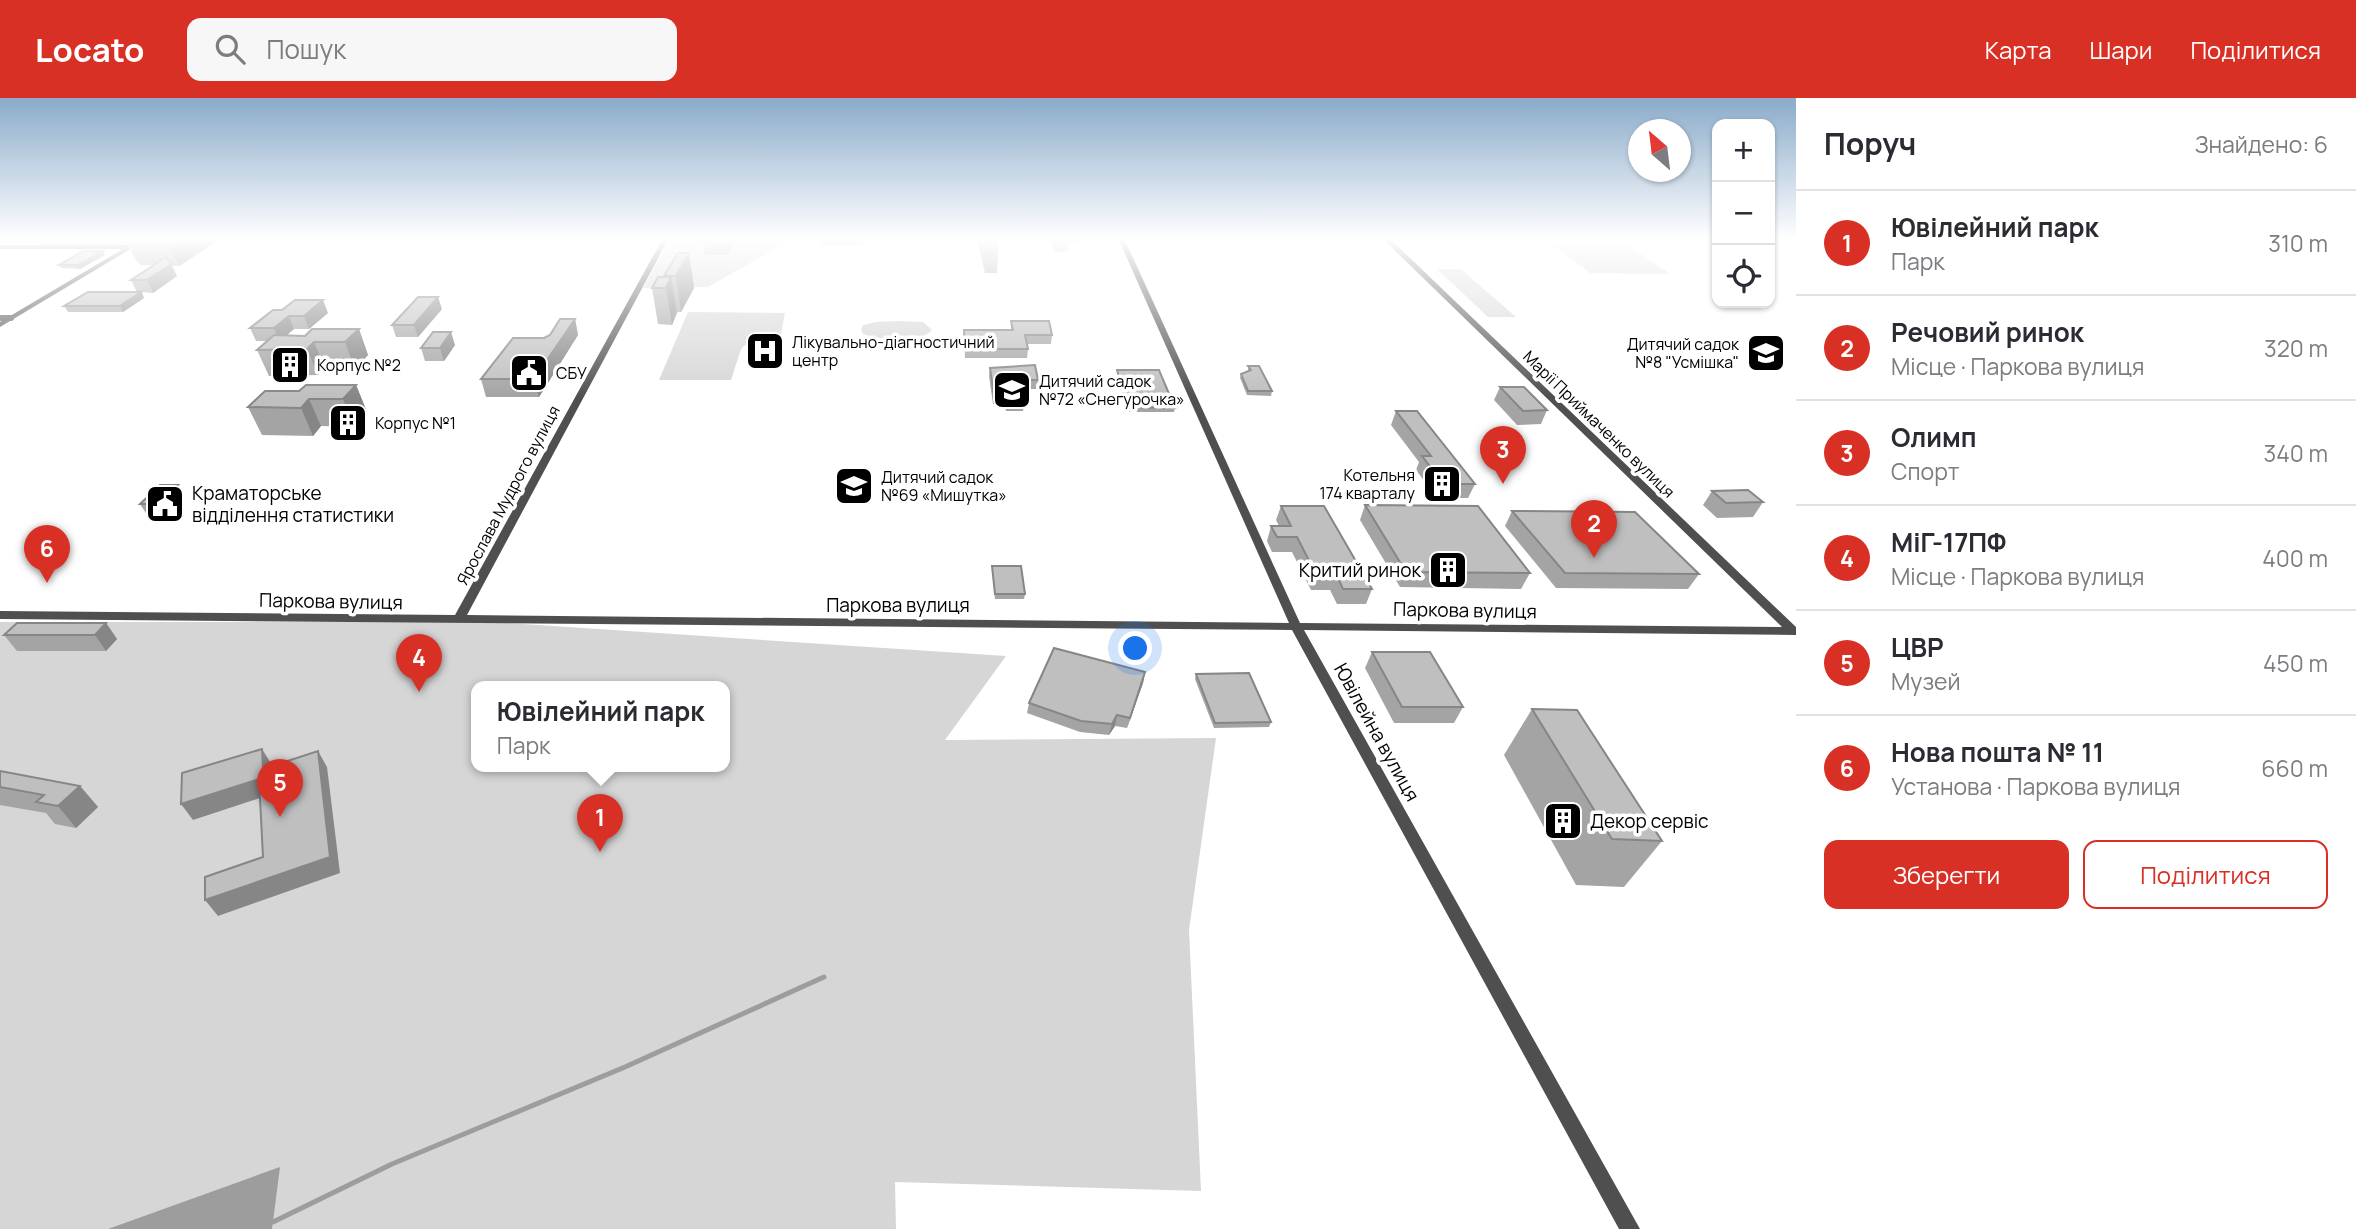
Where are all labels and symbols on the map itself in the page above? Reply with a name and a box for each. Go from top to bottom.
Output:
north arrow [1628,119,1691,182]
hospital icon: Лікувально-діагностичний центр [744,330,786,372]
place label: Лікувально-діагностичний центр [792,331,995,371]
school or university icon: Дитячий садок №8 "Усмішка" [1745,332,1787,374]
place label: Дитячий садок №8 "Усмішка" [1627,333,1740,373]
building icon: Корпус №2 [269,344,311,386]
street label: Марії Приймаченко вулиця [1518,346,1680,502]
public building icon: СБУ [508,352,550,394]
place label: Корпус №2 [317,354,401,376]
place label: СБУ [556,362,587,384]
school or university icon: Дитячий садок №72 «Снегурочка» [991,369,1033,411]
place label: Дитячий садок №72 «Снегурочка» [1039,370,1185,410]
street label: Ярослава Мудрого вулиця [451,401,565,589]
building icon: Корпус №1 [327,402,369,444]
place label: Корпус №1 [375,412,456,434]
pin: 3 [1480,426,1526,484]
building icon: Котельня 174 кварталу [1421,463,1463,505]
place label: Котельня 174 кварталу [1320,464,1416,504]
school or university icon: Дитячий садок №69 «Мишутка» [833,465,875,507]
place label: Дитячий садок №69 «Мишутка» [881,466,1007,506]
place label: Краматорське відділення статистики [192,480,394,528]
public building icon: Краматорське відділення статистики [144,483,186,525]
pin: 2 [1571,500,1617,558]
pin: 6 [24,525,70,583]
building icon: Критий ринок [1427,549,1469,591]
place label: Критий ринок [1299,557,1422,583]
street label: Паркова вулиця [259,587,403,615]
street label: Паркова вулиця [826,592,970,618]
street label: Паркова вулиця [1393,596,1537,624]
your location [1118,631,1152,665]
pin: 4 [396,634,442,692]
street label: Ювілейна вулиця [1328,658,1426,806]
pin: 5 [257,759,303,817]
pin: 1 [577,794,623,852]
building icon: Декор сервіс [1542,800,1584,842]
place label: Декор сервіс [1590,808,1709,834]

